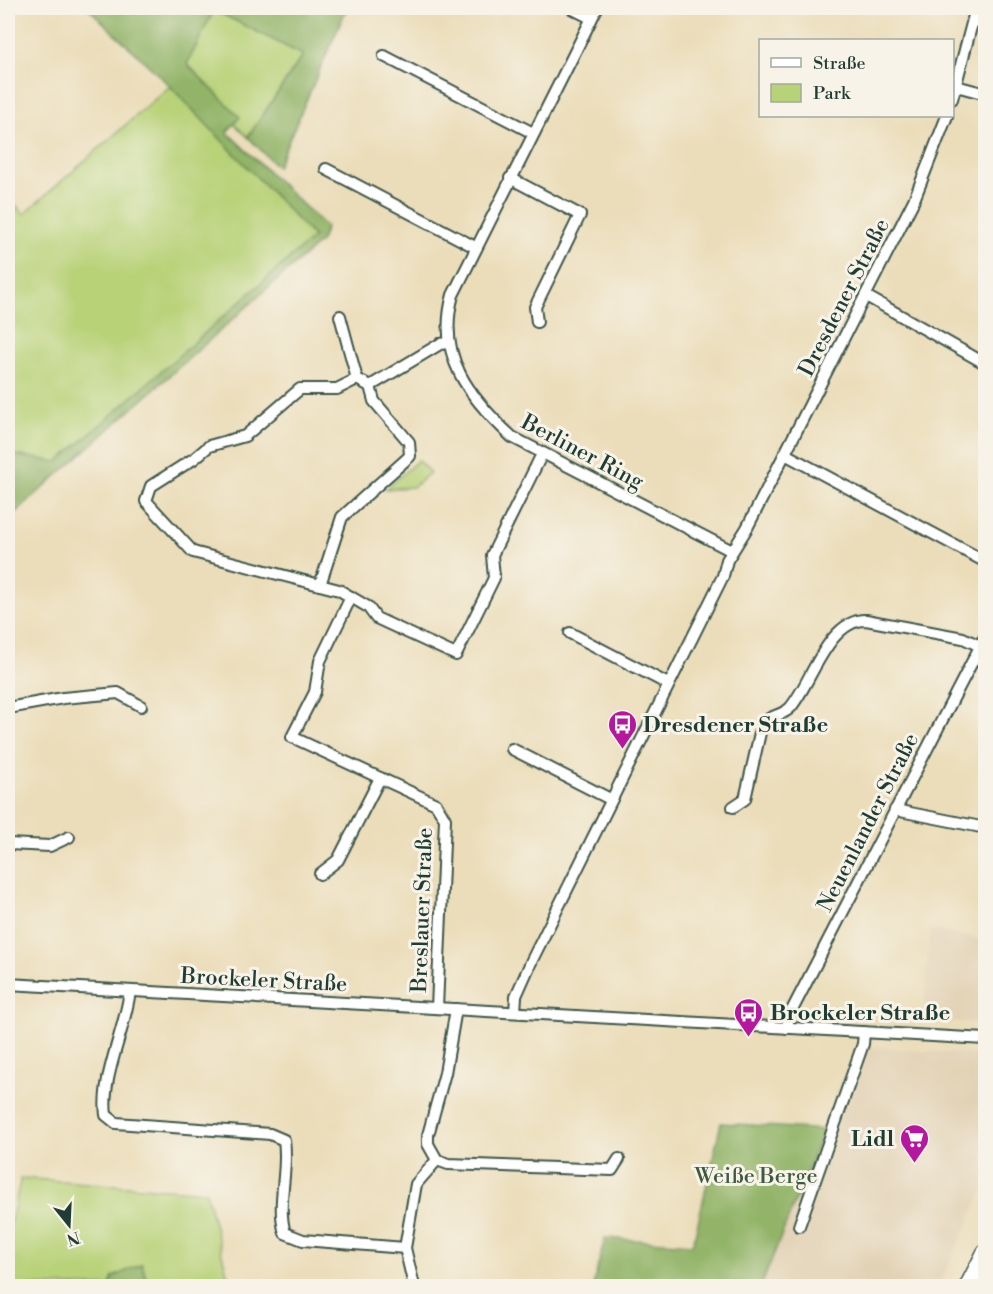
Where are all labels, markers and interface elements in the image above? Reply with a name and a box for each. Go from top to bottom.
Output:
legend [759,39,954,117]
text: Straße [813,52,866,75]
text: Park [813,82,852,105]
street label: Dresdener Straße [793,214,896,381]
street label: Berliner Ring [516,408,649,496]
bus stop icon: Dresdener Straße [606,708,638,750]
place label: Dresdener Straße [643,712,829,739]
street label: Neuenlander Straße [812,729,925,916]
street label: Breslauer Straße [406,827,439,994]
street label: Brockeler Straße [179,963,348,998]
bus stop icon: Brockeler Straße [733,996,765,1038]
place label: Brockeler Straße [770,1000,951,1027]
supermarket icon: Lidl [899,1122,931,1164]
place label: Lidl [851,1126,894,1153]
park label: Weiße Berge [693,1163,818,1190]
north arrow [39,1195,99,1255]
text: N [64,1227,82,1250]

